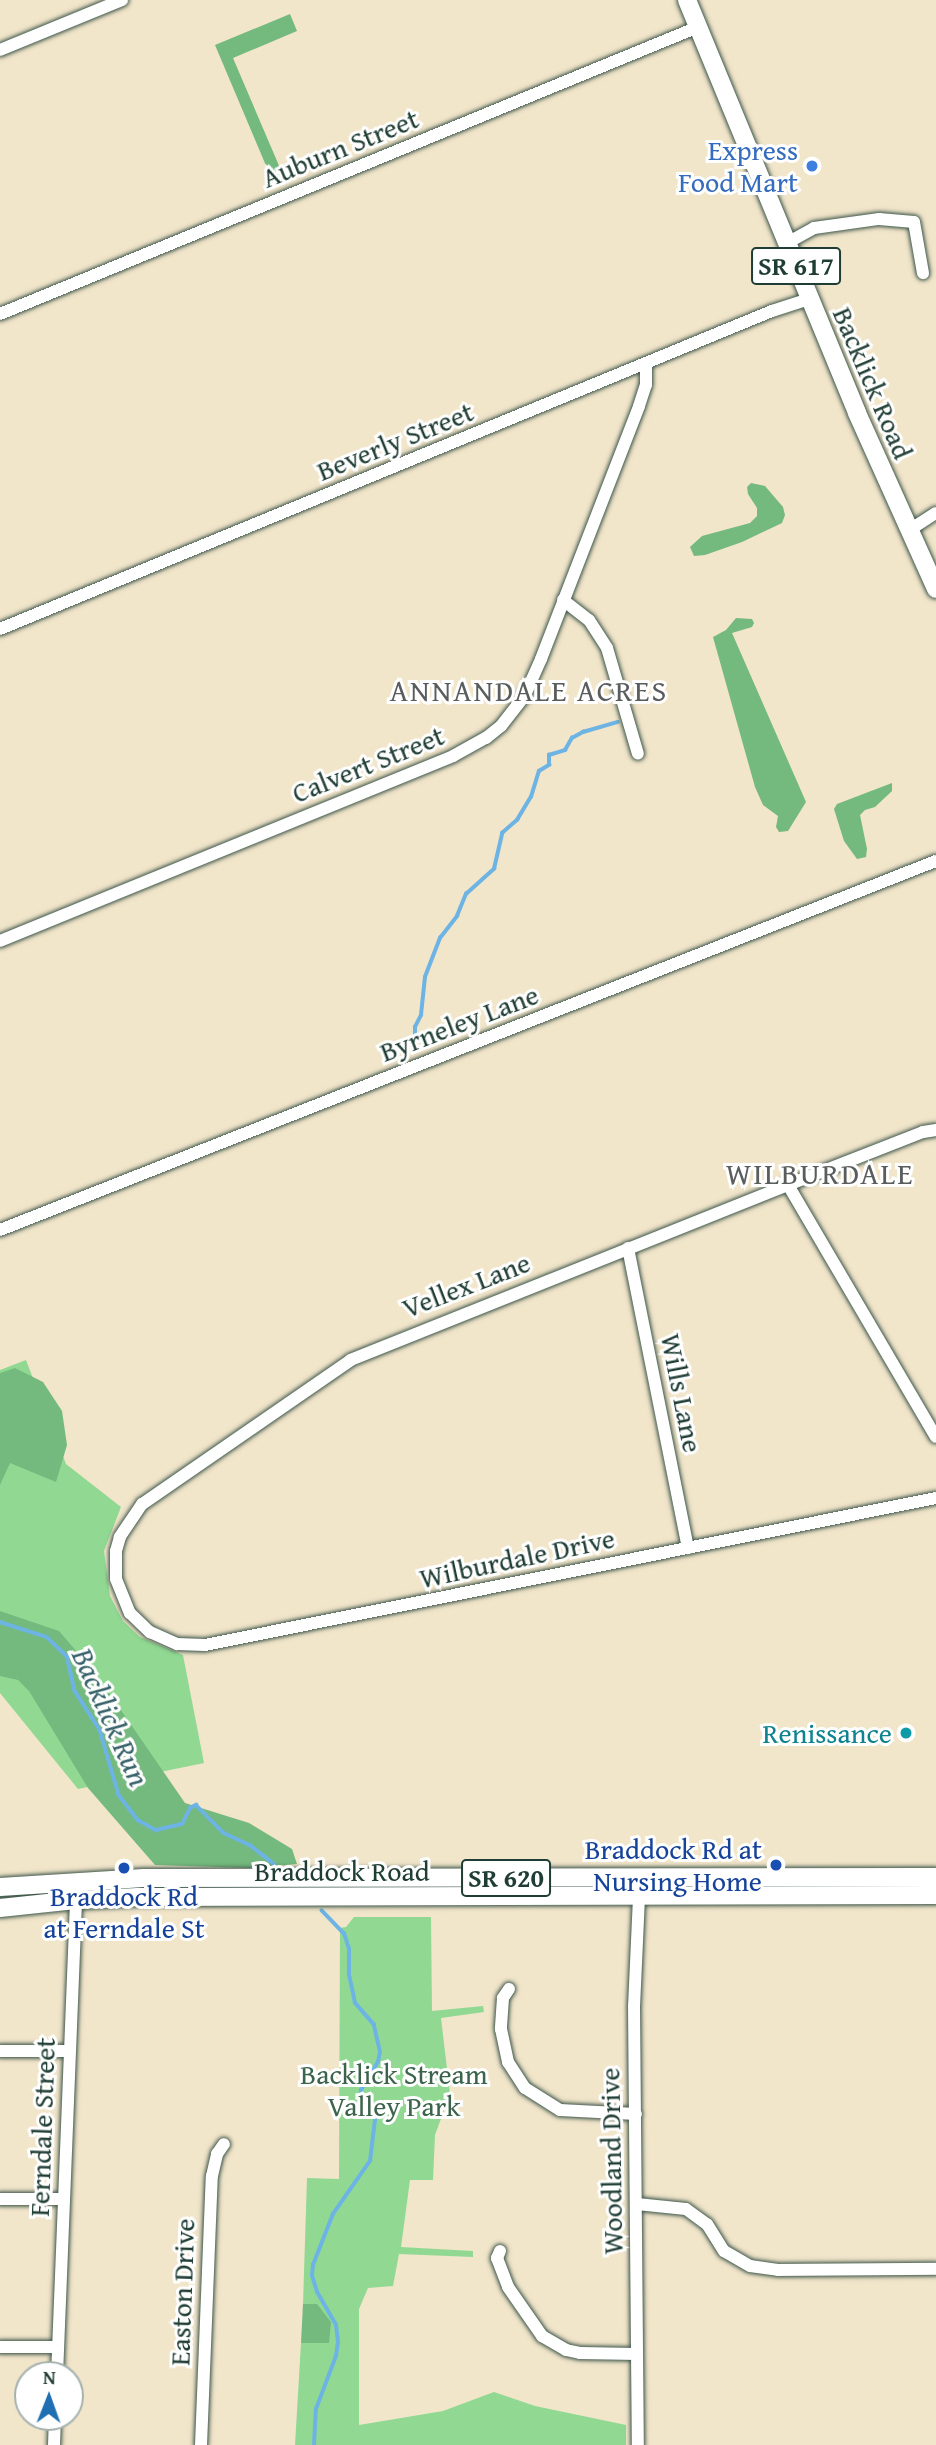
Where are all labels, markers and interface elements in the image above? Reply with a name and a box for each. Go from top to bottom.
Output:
street label: Auburn Street [257,101,423,195]
place label: Express Food Mart [678,133,798,199]
marker: Express Food Mart [804,158,820,174]
road number: SR 617 [750,244,842,288]
street label: Backlick Road [826,302,920,464]
street label: Beverly Street [312,394,478,488]
district label: ANNANDALE ACRES [392,672,666,708]
street label: Calvert Street [287,718,449,810]
street label: Byrneley Lane [375,977,543,1069]
district label: WILBURDALE [727,1155,913,1191]
street label: Vellex Lane [397,1245,535,1325]
street label: Wills Lane [654,1331,710,1455]
street label: Wilburdale Drive [416,1521,618,1595]
water label: Backlick Run [65,1642,157,1792]
place label: Renissance [762,1716,892,1750]
marker: Renissance [898,1725,914,1741]
place label: Braddock Rd at Nursing Home [585,1832,762,1898]
street label: Braddock Road [254,1854,430,1888]
road number: SR 620 [461,1856,552,1900]
marker: Braddock Rd at Nursing Home [768,1857,784,1873]
marker: Braddock Rd at Ferndale St [116,1860,132,1876]
place label: Braddock Rd at Ferndale St [43,1879,205,1945]
street label: Ferndale Street [22,2037,62,2217]
park label: Backlick Stream Valley Park [300,2057,488,2123]
street label: Woodland Drive [593,2067,629,2255]
street label: Easton Drive [163,2218,201,2366]
north arrow [14,2361,84,2431]
text: N [43,2363,56,2391]

